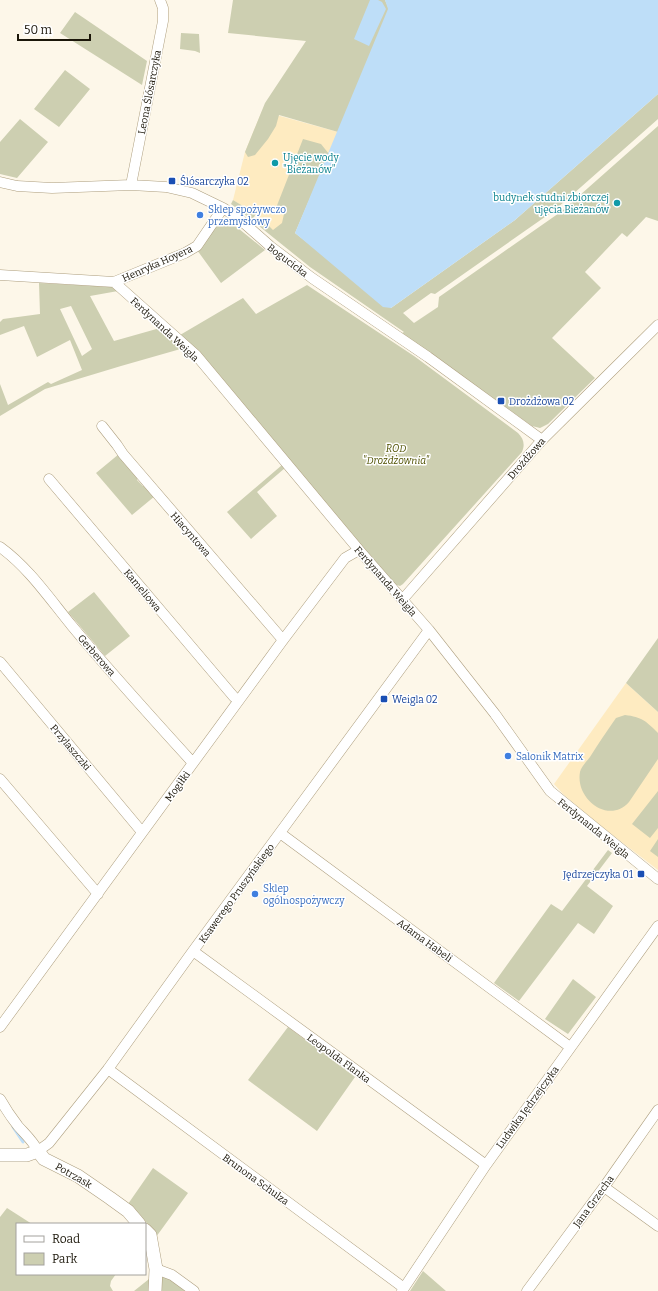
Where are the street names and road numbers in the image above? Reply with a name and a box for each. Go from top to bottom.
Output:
street label: Leona Ślósarczyka [134,48,164,135]
street label: Bogucicka [265,242,310,280]
street label: Henryka Hoyera [120,243,195,285]
street label: Ferdynanda Weigla [128,295,201,365]
street label: Drożdżowa [505,435,548,482]
street label: Hiacyntowa [168,510,213,560]
street label: Ferdynanda Weigla [352,544,419,620]
street label: Kameliowa [121,567,164,615]
street label: Gerberowa [75,632,118,679]
street label: Przylaszczki [48,722,93,773]
street label: Mogiłki [163,769,193,804]
street label: Ferdynanda Weigla [555,796,632,862]
street label: Ksawerego Pruszyńskiego [196,841,277,946]
street label: Adama Habeli [394,917,454,965]
street label: Leopolda Flanka [304,1032,373,1086]
street label: Ludwika Jędrzejczyka [494,1064,562,1151]
street label: Brunona Schulza [220,1152,291,1208]
street label: Potrzask [53,1161,94,1191]
street label: Jana Grzecha [570,1173,617,1231]

